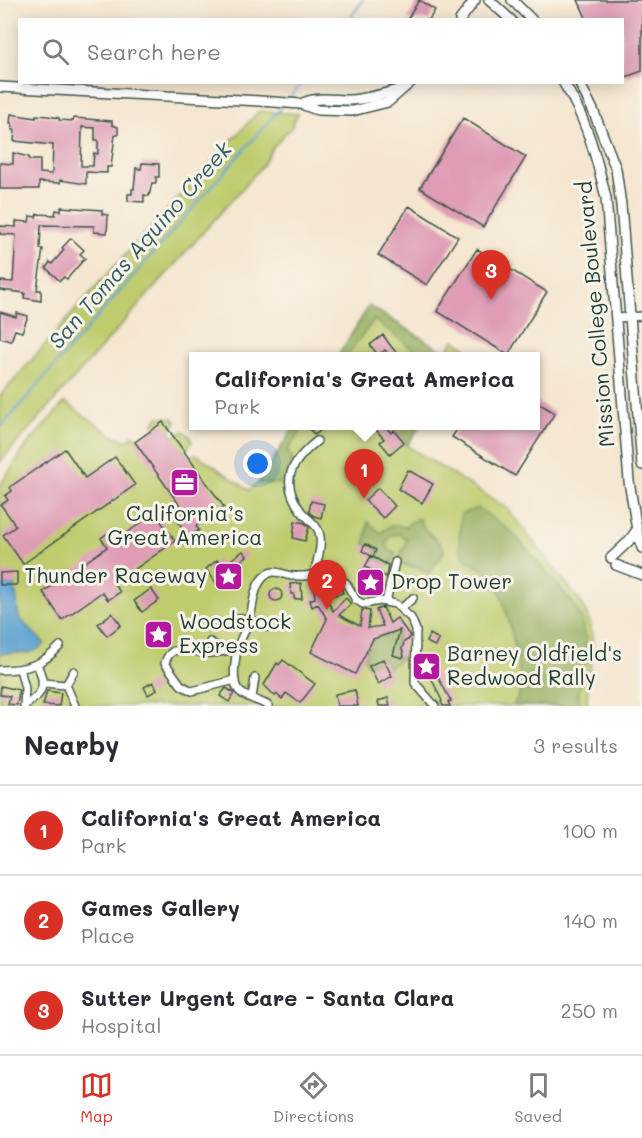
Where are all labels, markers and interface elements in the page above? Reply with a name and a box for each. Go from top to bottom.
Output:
search box [18,18,624,84]
icon: search [39,35,72,68]
text: Search here [87,37,221,66]
water label: San Tomas Aquino Creek [42,134,239,354]
street label: Mission College Boulevard [569,180,620,448]
pin: 3 [472,250,510,300]
popup [189,352,540,430]
text: California's Great America [214,364,515,393]
text: Park [214,393,260,419]
your location [243,449,272,478]
pin: 1 [344,450,384,499]
office icon: California’s Great America [169,467,201,499]
place label: California’s Great America [108,499,262,550]
place icon: Thunder Raceway [212,560,244,592]
pin: 2 [308,560,346,610]
place label: Thunder Raceway [25,561,207,588]
place icon: Drop Tower [354,566,386,598]
place label: Drop Tower [391,567,512,594]
place label: Woodstock Express [179,607,291,658]
place icon: Woodstock Express [142,618,174,650]
place label: Barney Oldfield's Redwood Rally [447,639,622,690]
place icon: Barney Oldfield's Redwood Rally [410,650,442,682]
text: Nearby [24,728,119,762]
text: 3 results [533,732,618,758]
text: California's Great America [81,803,381,832]
text: 1 [39,817,48,843]
text: 100 m [562,817,618,843]
text: Park [81,832,126,858]
text: Games Gallery [81,893,240,922]
text: 2 [38,907,49,933]
text: 140 m [563,907,618,933]
text: Place [81,922,135,948]
text: Sutter Urgent Care - Santa Clara [81,983,454,1012]
text: 3 [38,997,50,1023]
text: 250 m [561,997,618,1023]
text: Hospital [81,1012,162,1038]
tab: Map [80,1069,113,1126]
tab: Directions [273,1069,354,1126]
tab: Saved [514,1069,562,1126]

